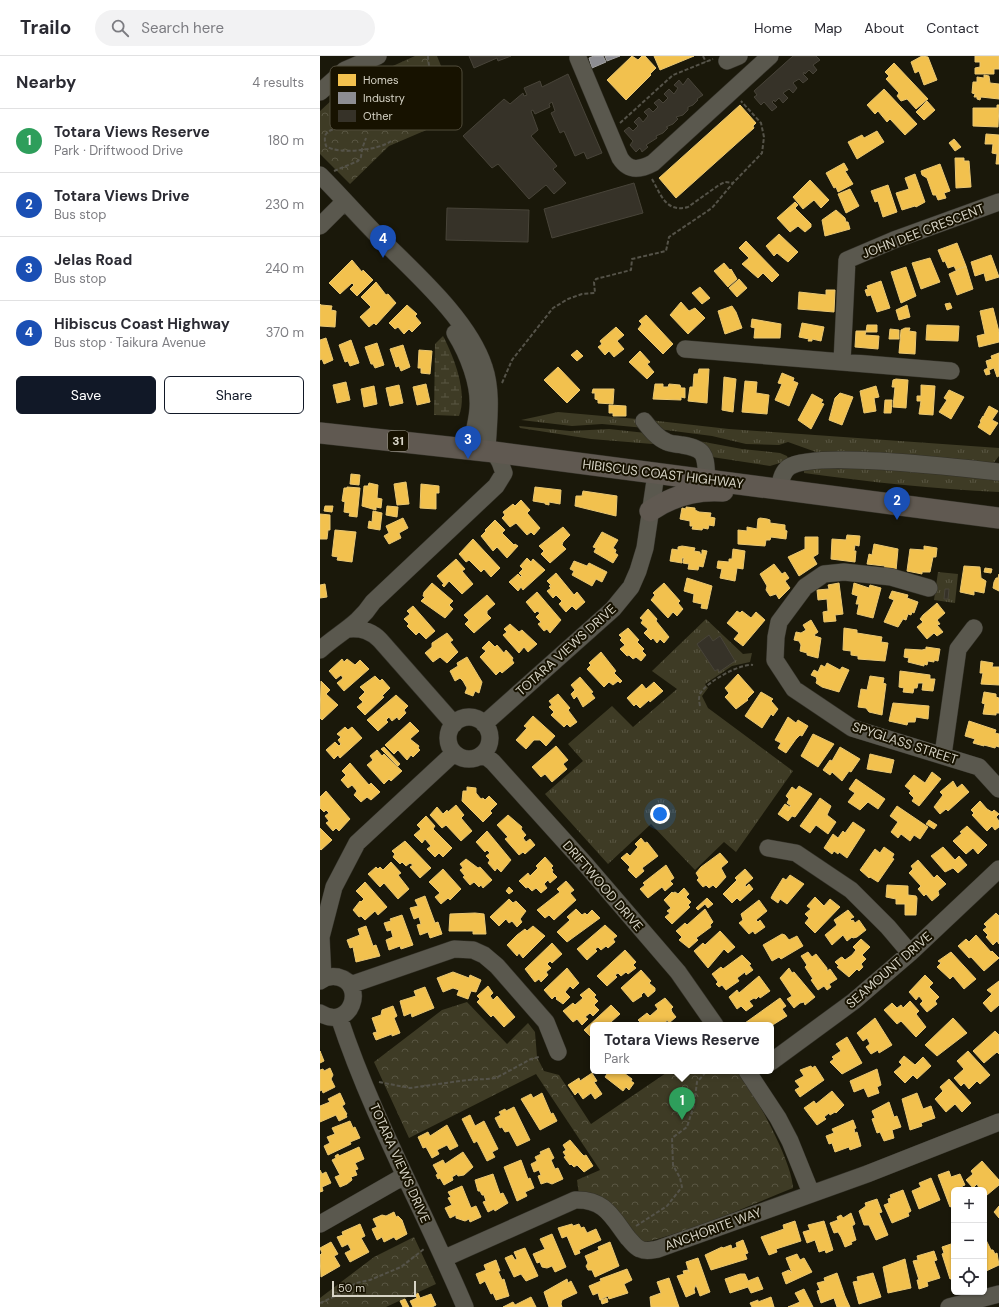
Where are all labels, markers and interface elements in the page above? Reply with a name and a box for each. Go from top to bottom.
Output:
search box [95,10,375,46]
text: Trailo [20,15,71,40]
icon: search [109,17,131,39]
text: Search here [141,18,224,38]
text: Home [754,19,792,37]
text: Map [814,19,842,37]
text: About [864,19,904,37]
text: Contact [926,19,979,37]
legend [330,66,462,130]
text: Nearby [16,71,76,93]
text: Homes [363,73,399,87]
text: 4 results [252,74,304,91]
text: Industry [363,91,405,105]
text: Other [363,109,392,123]
text: Totara Views Reserve [54,122,210,142]
text: 1 [27,132,31,149]
text: 180 m [268,132,304,149]
text: Park · Driftwood Drive [54,142,183,159]
text: Totara Views Drive [54,186,189,206]
text: 2 [25,196,33,213]
text: 230 m [265,196,304,213]
street label: JOHN DEE CRESCENT [859,200,987,262]
text: Bus stop [54,206,106,223]
pin: 4 [370,225,396,258]
text: Jelas Road [54,250,132,270]
text: 3 [25,260,33,277]
text: 240 m [265,260,304,277]
text: Bus stop [54,270,106,287]
text: Hibiscus Coast Highway [54,314,230,334]
text: 4 [25,324,33,341]
text: 370 m [266,324,304,341]
text: Bus stop · Taikura Avenue [54,334,206,351]
button: Save [16,376,156,414]
button: Share [164,376,304,414]
pin: 3 [455,426,481,459]
road number: 31 [388,431,408,451]
street label: HIBISCUS COAST HIGHWAY [582,456,745,492]
pin: 2 [884,487,910,520]
street label: TOTARA VIEWS DRIVE [512,600,620,700]
street label: SPYGLASS STREET [850,718,960,768]
your location [650,804,670,824]
street label: DRIFTWOOD DRIVE [559,837,647,935]
street label: SEAMOUNT DRIVE [842,928,936,1012]
popup [590,1022,774,1074]
text: Totara Views Reserve [604,1030,760,1050]
text: Park [604,1050,630,1067]
pin: 1 [669,1087,695,1120]
street label: TOTARA VIEWS DRIVE [366,1100,434,1226]
map controls [951,1187,987,1295]
button: + [951,1187,987,1223]
street label: ANCHORITE WAY [662,1203,764,1254]
button: − [951,1223,987,1259]
button: locate [951,1259,987,1295]
scale bar [332,1279,416,1298]
text: 50 m [338,1281,365,1295]

